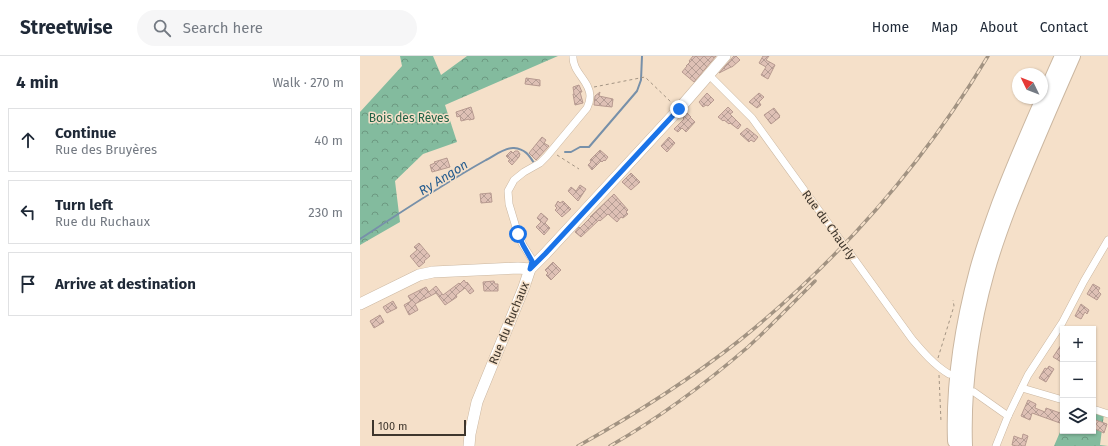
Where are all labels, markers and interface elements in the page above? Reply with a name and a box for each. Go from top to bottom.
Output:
search box [137,10,417,46]
text: Streetwise [20,16,113,39]
icon: search [151,17,173,39]
text: Search here [183,19,263,37]
text: Home [872,19,909,36]
text: Map [931,19,958,36]
text: About [980,19,1018,36]
text: Contact [1040,19,1088,36]
north arrow [1012,68,1048,104]
text: 4 min [16,72,59,93]
text: Walk · 270 m [272,75,344,90]
route end [670,100,688,118]
park label: Bois des Rêves [369,111,450,125]
text: Continue [55,124,116,142]
icon: ahead [17,129,39,151]
text: 40 m [314,133,343,148]
text: Rue des Bruyères [55,142,157,157]
water label: Ry Angon [416,156,471,198]
street label: Rue du Chaurly [799,188,859,263]
text: Turn left [55,196,113,214]
icon: left [17,201,39,223]
text: 230 m [308,205,343,220]
text: Rue du Ruchaux [55,214,150,229]
route start [509,225,527,243]
icon: arrive [17,273,39,295]
text: Arrive at destination [55,275,196,293]
street label: Rue du Ruchaux [486,280,532,366]
map controls [1060,326,1096,434]
button: + [1060,326,1096,362]
button: − [1060,362,1096,398]
button: layers [1060,398,1096,434]
scale bar [372,418,466,437]
text: 100 m [378,420,407,433]

